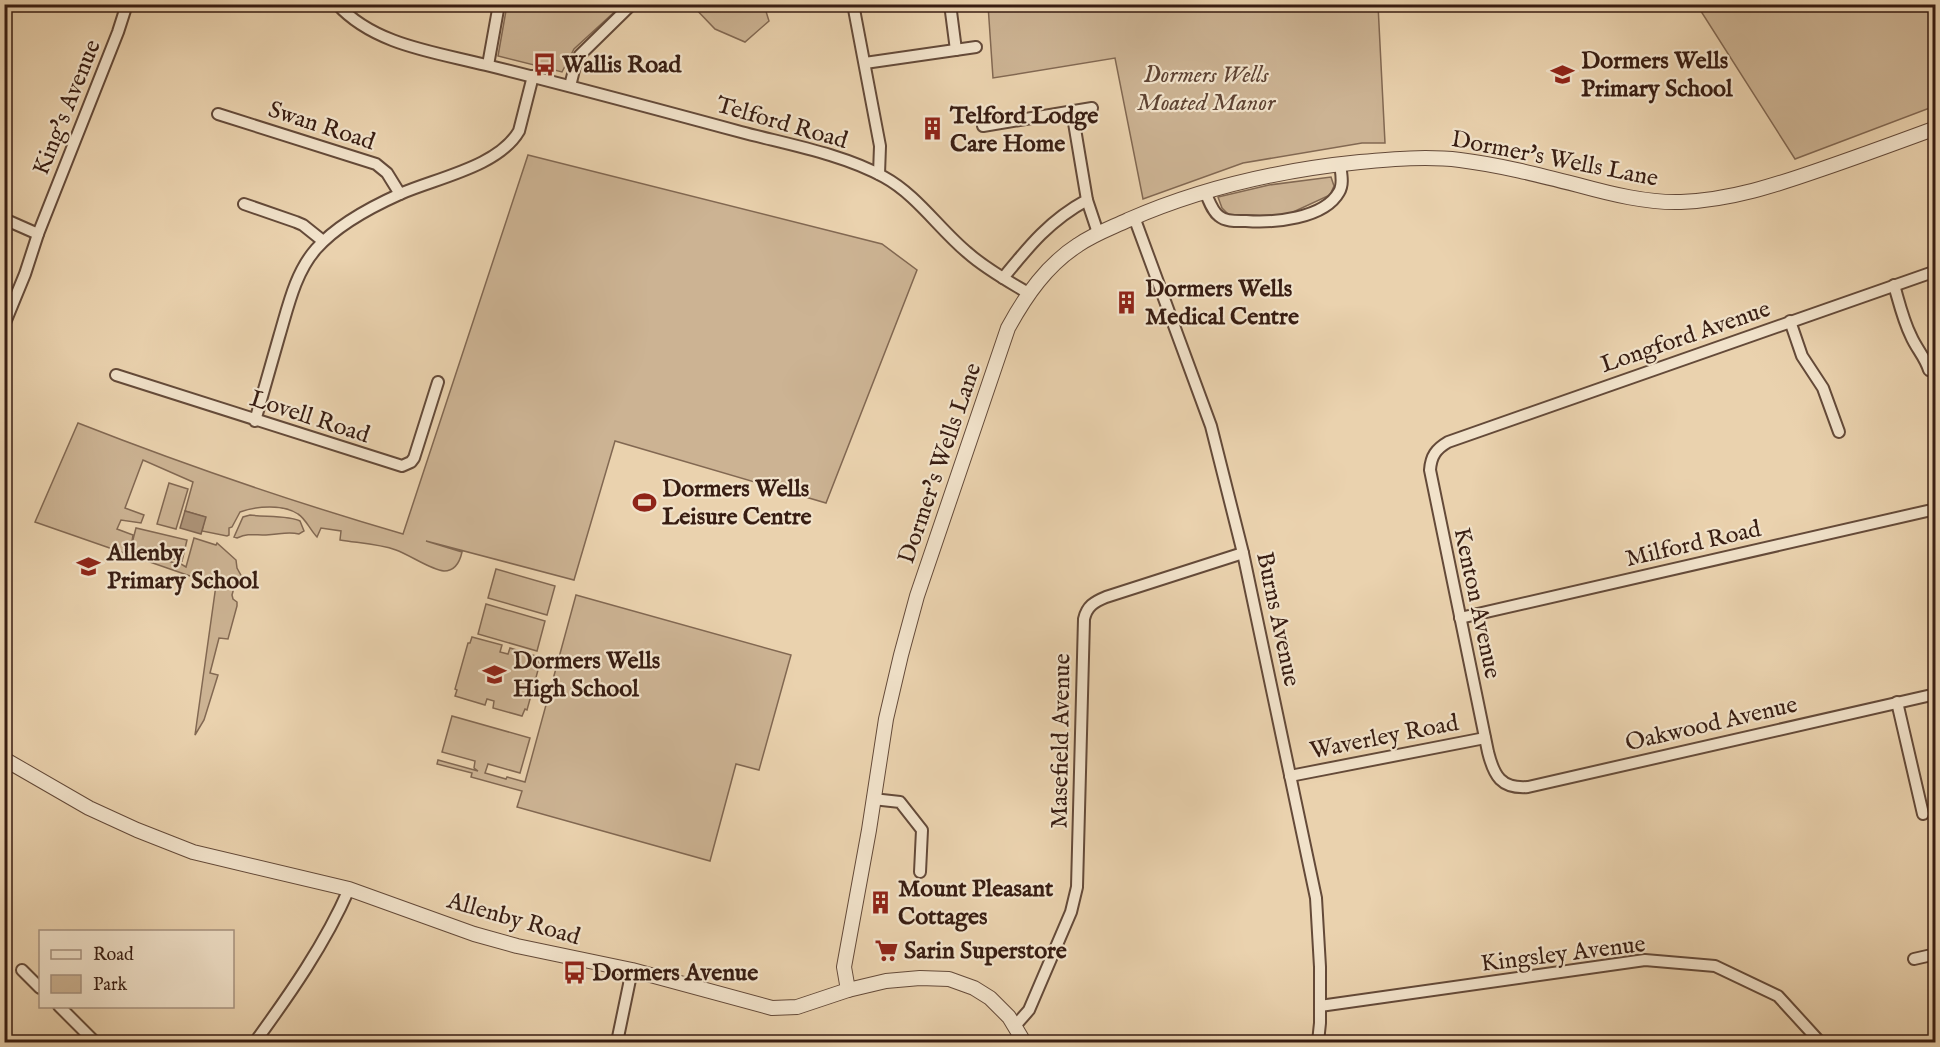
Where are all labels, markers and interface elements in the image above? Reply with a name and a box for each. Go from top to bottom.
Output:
street label: King's Avenue [26,35,109,180]
place label: Dormers Wells Primary School [1581,46,1733,105]
place label: Wallis Road [561,50,682,81]
bus stop icon: Wallis Road [531,51,557,77]
park label: Dormers Wells Moated Manor [1137,60,1277,119]
school or university icon: Dormers Wells Primary School [1550,61,1576,87]
street label: Telford Road [712,90,851,157]
street label: Swan Road [264,95,379,158]
place label: Telford Lodge Care Home [949,101,1098,160]
building icon: Telford Lodge Care Home [919,116,945,142]
street label: Dormer's Wells Lane [1449,124,1661,195]
place label: Dormers Wells Medical Centre [1145,274,1299,333]
building icon: Dormers Wells Medical Centre [1114,289,1140,315]
street label: Longford Avenue [1596,294,1774,381]
street label: Dormer’s Wells Lane [892,359,989,568]
street label: Lovell Road [246,383,374,451]
place label: Dormers Wells Leisure Centre [662,474,812,533]
sports icon: Dormers Wells Leisure Centre [631,489,657,515]
street label: Milford Road [1623,514,1764,575]
street label: Kenton Avenue [1445,525,1508,682]
place label: Allenby Primary School [106,538,259,597]
street label: Burns Avenue [1248,549,1307,690]
school or university icon: Allenby Primary School [76,553,102,579]
place label: Dormers Wells High School [513,646,661,705]
street label: Masefield Avenue [1044,653,1079,829]
school or university icon: Dormers Wells High School [482,661,508,687]
street label: Oakwood Avenue [1622,690,1800,759]
street label: Waverley Road [1307,708,1461,767]
place label: Mount Pleasant Cottages [898,874,1054,933]
street label: Allenby Road [443,885,584,953]
building icon: Mount Pleasant Cottages [867,889,893,915]
street label: Kingsley Avenue [1479,929,1647,980]
legend [39,930,234,1008]
place label: Sarin Superstore [904,936,1067,967]
supermarket icon: Sarin Superstore [873,937,899,963]
text: Road [93,944,134,967]
place label: Dormers Avenue [592,958,758,989]
bus stop icon: Dormers Avenue [561,959,587,985]
text: Park [93,974,128,997]

